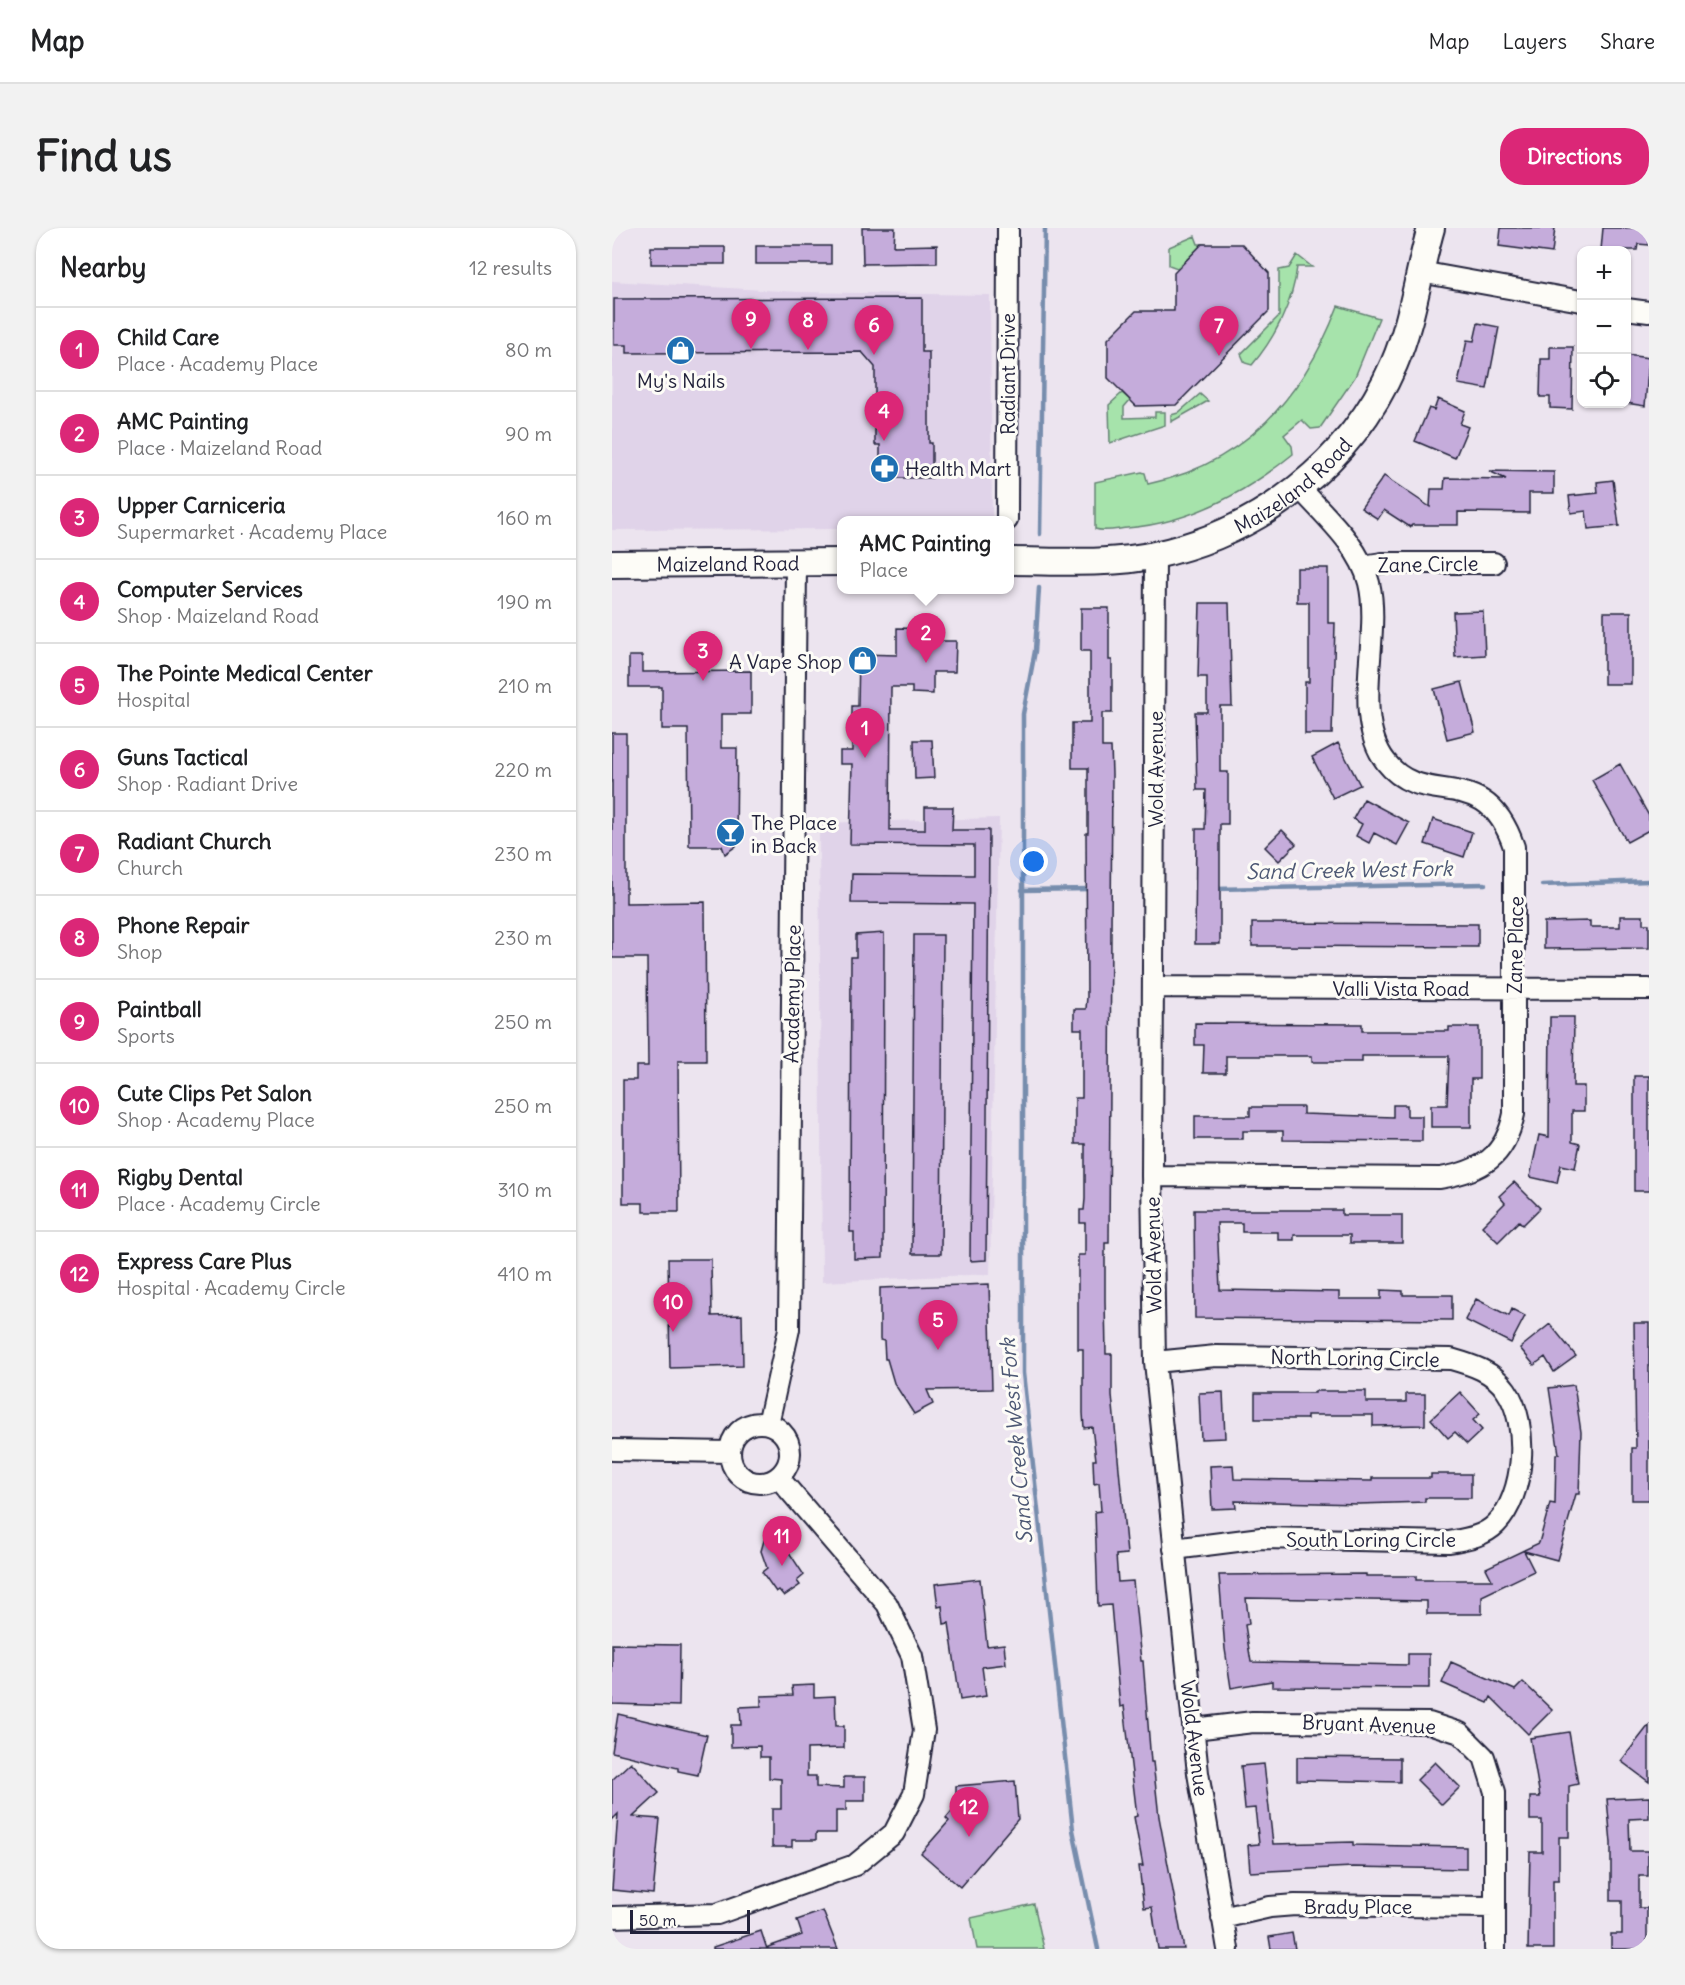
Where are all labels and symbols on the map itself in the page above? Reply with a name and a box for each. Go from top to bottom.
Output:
pin: 9 [732,300,770,349]
pin: 8 [788,300,828,350]
pin: 6 [854,306,894,355]
pin: 7 [1200,306,1238,356]
street label: Radiant Drive [995,313,1020,435]
shop icon: My's Nails [665,334,697,366]
place label: My's Nails [637,368,725,393]
pin: 4 [864,392,904,441]
street label: Maizeland Road [1230,432,1357,538]
pharmacy icon: Health Mart [868,452,900,484]
place label: Health Mart [905,456,1012,481]
street label: Maizeland Road [656,550,800,576]
street label: Zane Circle [1377,551,1479,577]
pin: 2 [906,614,946,663]
pin: 3 [684,632,722,681]
shop icon: A Vape Shop [847,645,879,677]
place label: A Vape Shop [729,649,842,674]
pin: 1 [846,708,884,758]
street label: Wold Avenue [1143,711,1168,827]
place label: The Place in Back [751,810,837,858]
bar icon: The Place in Back [714,817,746,849]
your location [1019,847,1048,876]
water label: Sand Creek West Fork [1246,855,1454,885]
street label: Zane Place [1502,896,1528,994]
street label: Academy Place [778,924,806,1064]
street label: Valli Vista Road [1332,976,1470,1001]
street label: Wold Avenue [1139,1196,1167,1314]
pin: 10 [654,1282,692,1332]
pin: 5 [918,1300,958,1350]
water label: Sand Creek West Fork [993,1336,1038,1545]
street label: North Loring Circle [1270,1344,1440,1372]
pin: 11 [762,1516,802,1566]
street label: South Loring Circle [1286,1527,1456,1552]
street label: Wold Avenue [1175,1679,1215,1797]
street label: Bryant Avenue [1302,1709,1436,1739]
pin: 12 [950,1788,988,1837]
street label: Brady Place [1304,1894,1412,1919]
scale bar [630,1907,750,1934]

